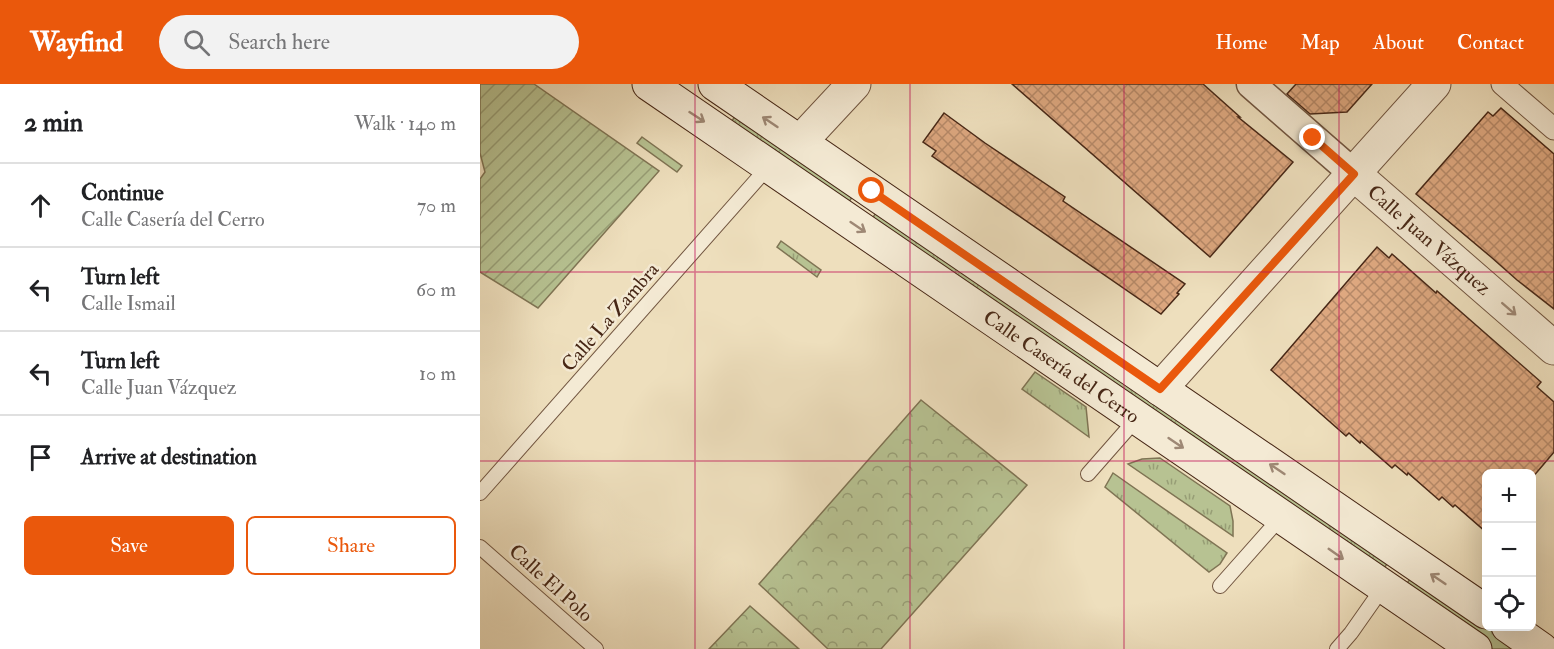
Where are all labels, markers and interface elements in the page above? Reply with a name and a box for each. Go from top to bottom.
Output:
search box [159,15,579,69]
text: Wayfind [30,25,123,60]
icon: search [180,26,213,59]
text: Search here [228,28,330,56]
text: Home [1215,29,1267,56]
text: Map [1300,29,1340,56]
text: About [1373,29,1424,56]
text: Contact [1457,29,1524,56]
text: 2 min [24,107,83,139]
text: Walk · 140 m [354,111,456,136]
one-way arrow [689,111,705,123]
one-way arrow [761,115,778,128]
route end [1299,124,1325,150]
route start [858,177,884,203]
text: Continue [81,179,164,207]
street label: Calle Juan Vázquez [1363,179,1497,300]
icon: ahead [24,189,57,222]
text: 70 m [417,193,456,218]
text: Calle Casería del Cerro [81,207,265,232]
one-way arrow [850,221,866,233]
street label: Calle La Zambra [556,257,665,377]
text: Turn left [81,263,160,291]
icon: left [24,273,57,306]
text: 60 m [416,277,456,302]
text: Calle Ismail [81,291,176,316]
one-way arrow [1501,302,1516,316]
street label: Calle Casería del Cerro [979,304,1145,429]
text: Turn left [81,347,160,375]
icon: left [24,357,57,390]
text: 10 m [419,361,456,386]
text: Calle Juan Vázquez [81,375,237,400]
one-way arrow [1167,437,1183,449]
icon: arrive [24,441,57,474]
text: Arrive at destination [81,443,257,471]
one-way arrow [1270,463,1286,475]
map controls [1482,469,1536,631]
button: + [1482,469,1536,523]
button: Save [24,516,234,575]
button: Share [246,516,456,575]
button: − [1482,523,1536,577]
street label: Calle El Polo [504,539,598,627]
one-way arrow [1328,548,1344,560]
one-way arrow [1431,573,1447,585]
button: locate [1482,577,1536,631]

